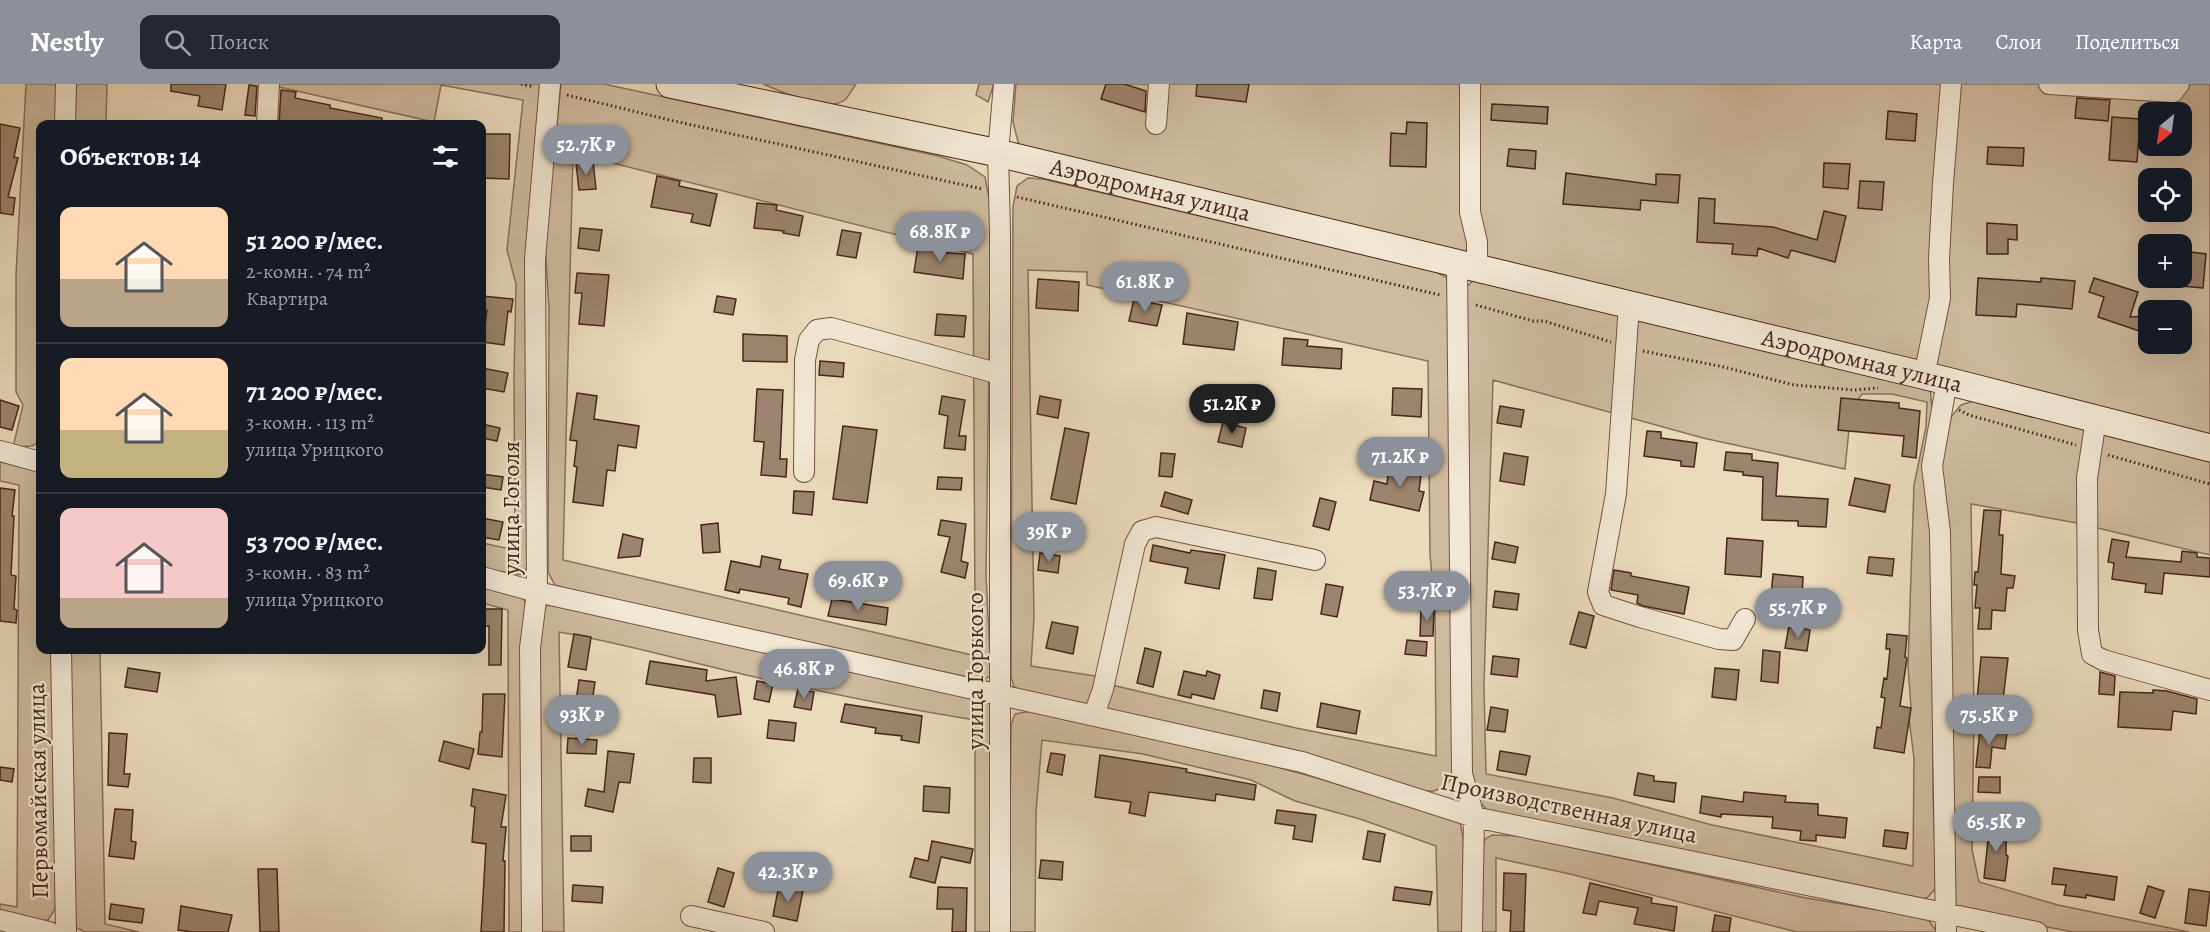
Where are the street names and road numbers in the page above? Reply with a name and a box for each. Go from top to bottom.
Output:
street label: Аэродромная улица [1046,150,1254,229]
street label: Аэродромная улица [1758,321,1966,400]
street label: улица Гоголя [495,441,527,576]
street label: улица Горького [959,592,991,751]
street label: Первомайская улица [20,683,56,899]
street label: Производственная улица [1438,765,1700,851]

